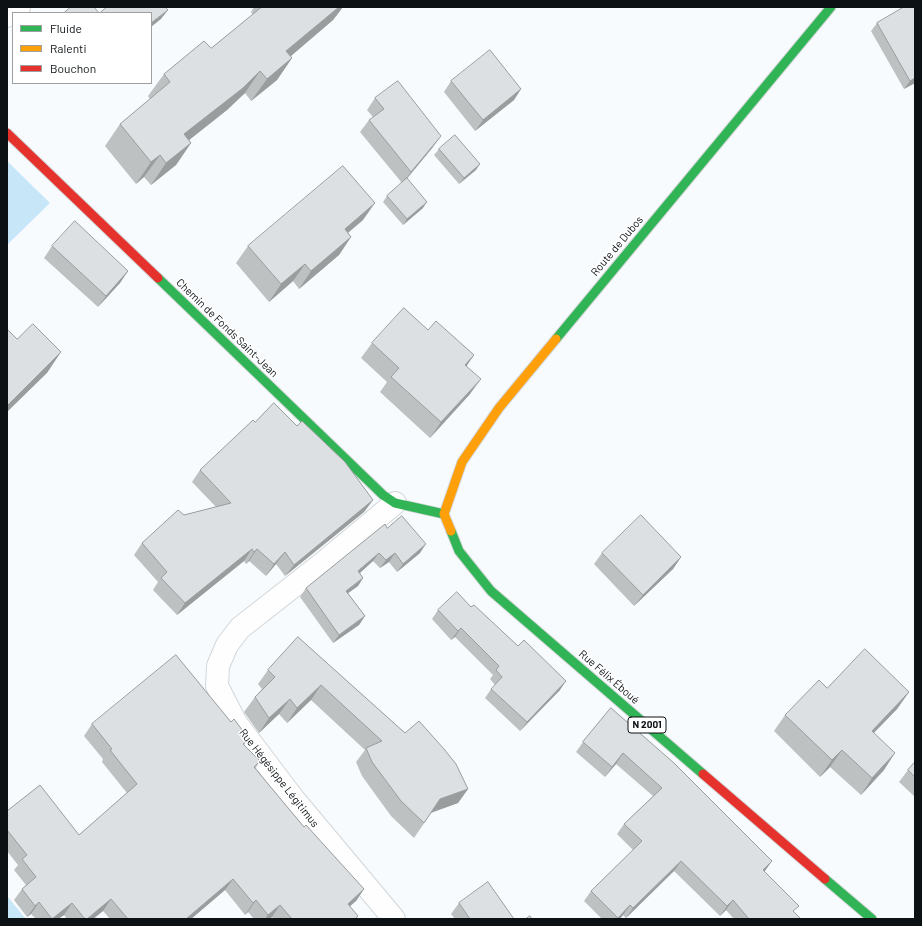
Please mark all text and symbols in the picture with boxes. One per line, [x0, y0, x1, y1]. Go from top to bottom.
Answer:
legend [12, 12, 152, 84]
text: Fluide [50, 21, 82, 35]
text: Ralenti [50, 41, 87, 55]
text: Bouchon [50, 61, 96, 75]
street label: Route de Dubos [588, 213, 646, 279]
street label: Chemin de Fonds Saint-Jean [173, 276, 281, 380]
street label: Rue Félix Éboué [576, 647, 642, 707]
road number: N 2001 [628, 717, 666, 733]
street label: Rue Hégésippe Légitimus [236, 726, 322, 830]

